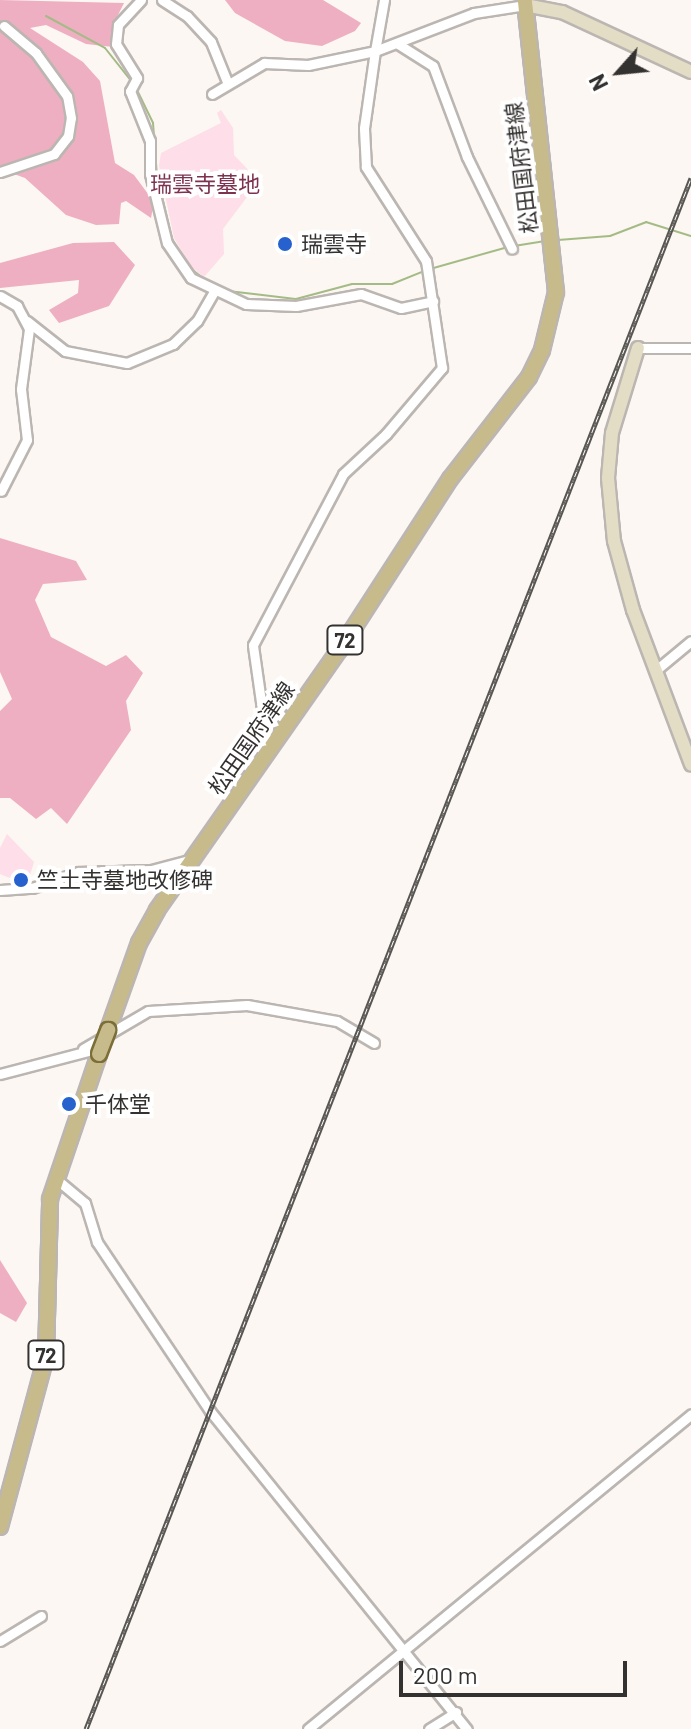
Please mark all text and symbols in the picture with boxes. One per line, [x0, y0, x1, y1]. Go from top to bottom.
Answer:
north arrow [579, 32, 659, 112]
text: N [583, 70, 613, 95]
street label: 松田国府津線 [500, 101, 542, 235]
park label: 瑞雲寺墓地 [150, 171, 260, 197]
place label: 瑞雲寺 [301, 231, 367, 257]
marker: 瑞雲寺 [276, 235, 294, 253]
road number: 72 [325, 624, 365, 656]
street label: 松田国府津線 [202, 676, 300, 800]
place label: 竺土寺墓地改修碑 [37, 867, 213, 893]
marker: 竺土寺墓地改修碑 [12, 871, 30, 889]
place label: 千体堂 [85, 1091, 151, 1117]
marker: 千体堂 [60, 1095, 78, 1113]
road number: 72 [26, 1339, 66, 1371]
scale bar [403, 1645, 631, 1695]
text: 200 m [413, 1660, 478, 1689]

